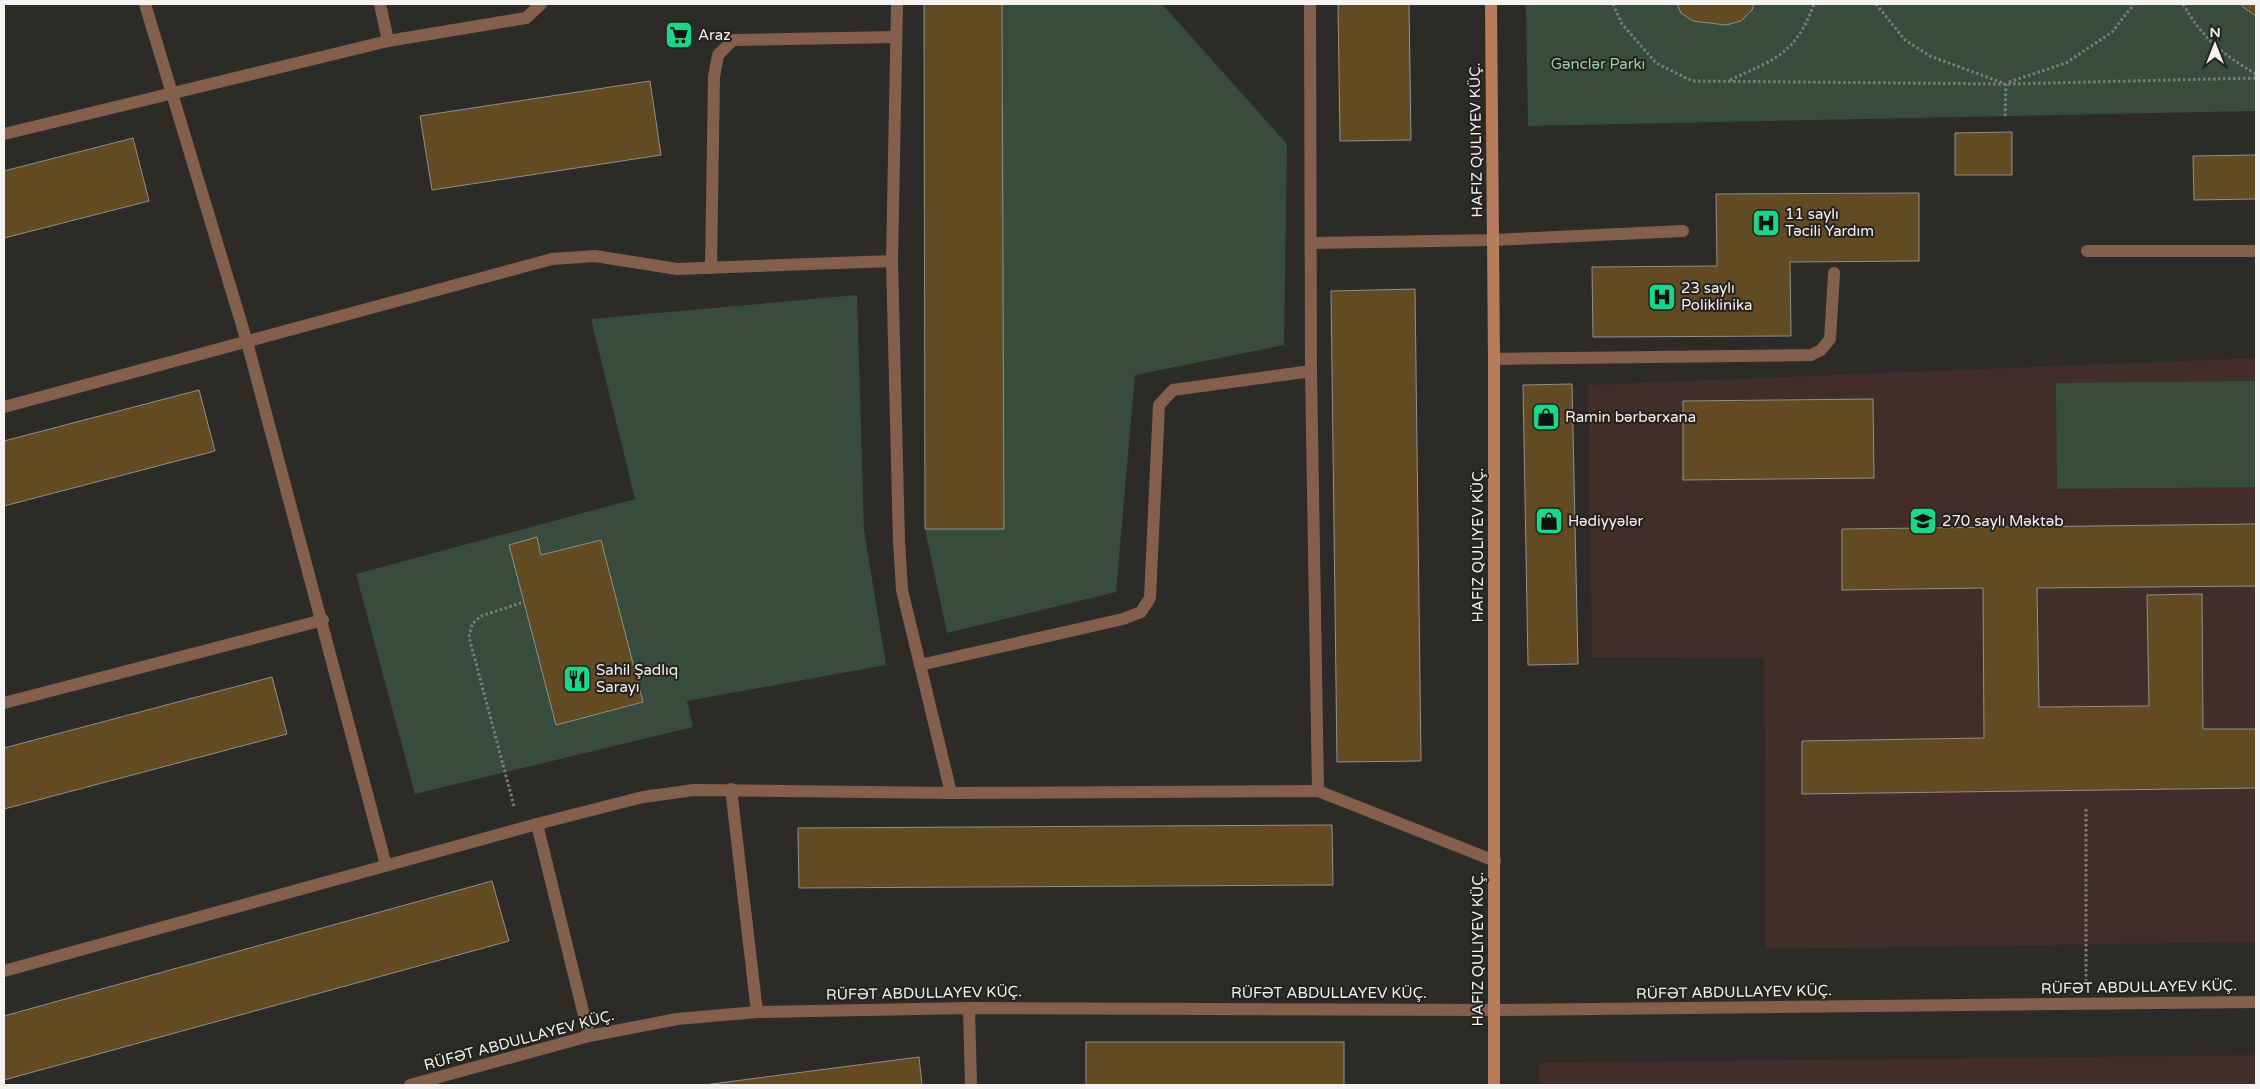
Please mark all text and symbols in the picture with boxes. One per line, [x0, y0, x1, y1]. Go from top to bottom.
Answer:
supermarket icon: Araz [664, 20, 694, 50]
north arrow [2190, 20, 2240, 70]
text: N [2209, 24, 2221, 41]
place label: Araz [698, 26, 731, 44]
park label: Gənclər Parkı [1551, 55, 1645, 73]
street label: HAFIZ QULIYEV KÜÇ. [1466, 62, 1486, 218]
place label: 11 saylı Təcili Yardım [1785, 205, 1874, 240]
hospital icon: 11 saylı Təcili Yardım [1751, 208, 1781, 238]
place label: 23 saylı Poliklinika [1681, 279, 1752, 314]
hospital icon: 23 saylı Poliklinika [1647, 282, 1677, 312]
shop icon: Ramin bərbərxana [1531, 402, 1561, 432]
place label: Ramin bərbərxana [1565, 408, 1696, 426]
street label: HAFIZ QULIYEV KÜÇ. [1469, 467, 1487, 623]
shop icon: Hədiyyələr [1534, 506, 1564, 536]
school or university icon: 270 saylı Məktəb [1908, 506, 1938, 536]
place label: Hədiyyələr [1568, 512, 1644, 530]
place label: 270 saylı Məktəb [1942, 512, 2064, 530]
place label: Sahil Şadlıq Sarayı [596, 661, 678, 696]
restaurant icon: Sahil Şadlıq Sarayı [562, 664, 592, 694]
street label: HAFIZ QULIYEV KÜÇ. [1469, 871, 1487, 1027]
street label: RÜFƏT ABDULLAYEV KÜÇ. [2041, 976, 2237, 998]
street label: RÜFƏT ABDULLAYEV KÜÇ. [1636, 981, 1832, 1003]
street label: RÜFƏT ABDULLAYEV KÜÇ. [826, 982, 1022, 1004]
street label: RÜFƏT ABDULLAYEV KÜÇ. [1231, 984, 1427, 1002]
street label: RÜFƏT ABDULLAYEV KÜÇ. [422, 1006, 616, 1074]

